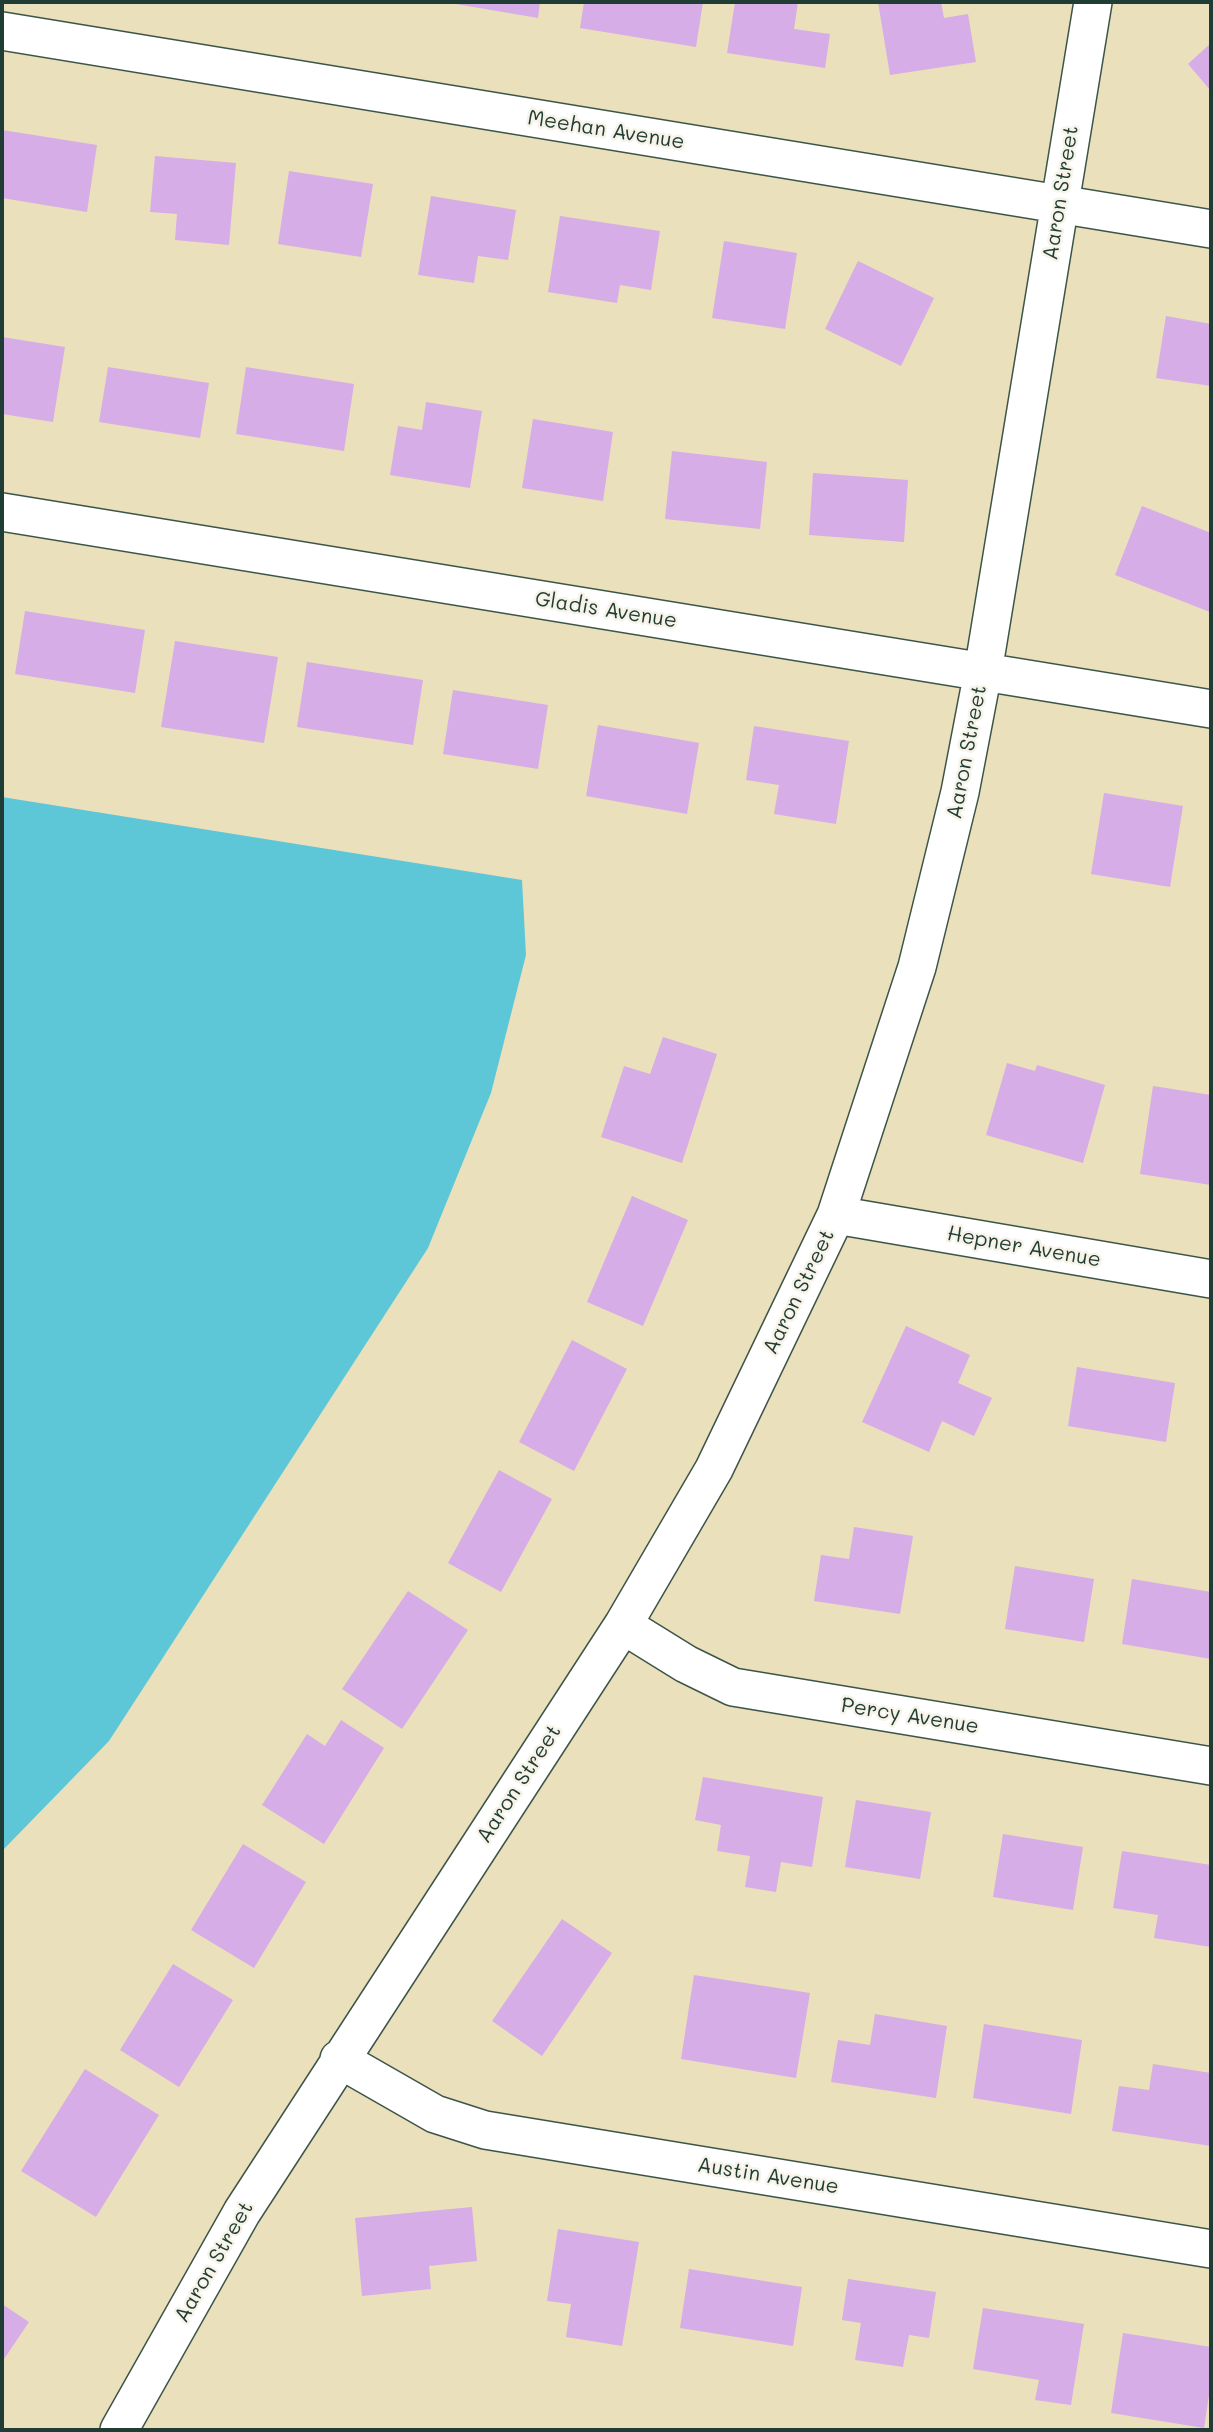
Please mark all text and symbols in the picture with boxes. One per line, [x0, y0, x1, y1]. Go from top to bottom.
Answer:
street label: Meehan Avenue [526, 105, 686, 155]
street label: Aaron Street [1038, 124, 1084, 262]
street label: Gladis Avenue [533, 586, 679, 634]
street label: Aaron Street [942, 683, 992, 821]
street label: Hepner Avenue [945, 1221, 1103, 1273]
street label: Aaron Street [758, 1225, 840, 1359]
street label: Percy Avenue [839, 1693, 981, 1739]
street label: Aaron Street [471, 1720, 567, 1848]
street label: Austin Avenue [695, 2152, 841, 2200]
street label: Aaron Street [169, 2197, 259, 2327]

